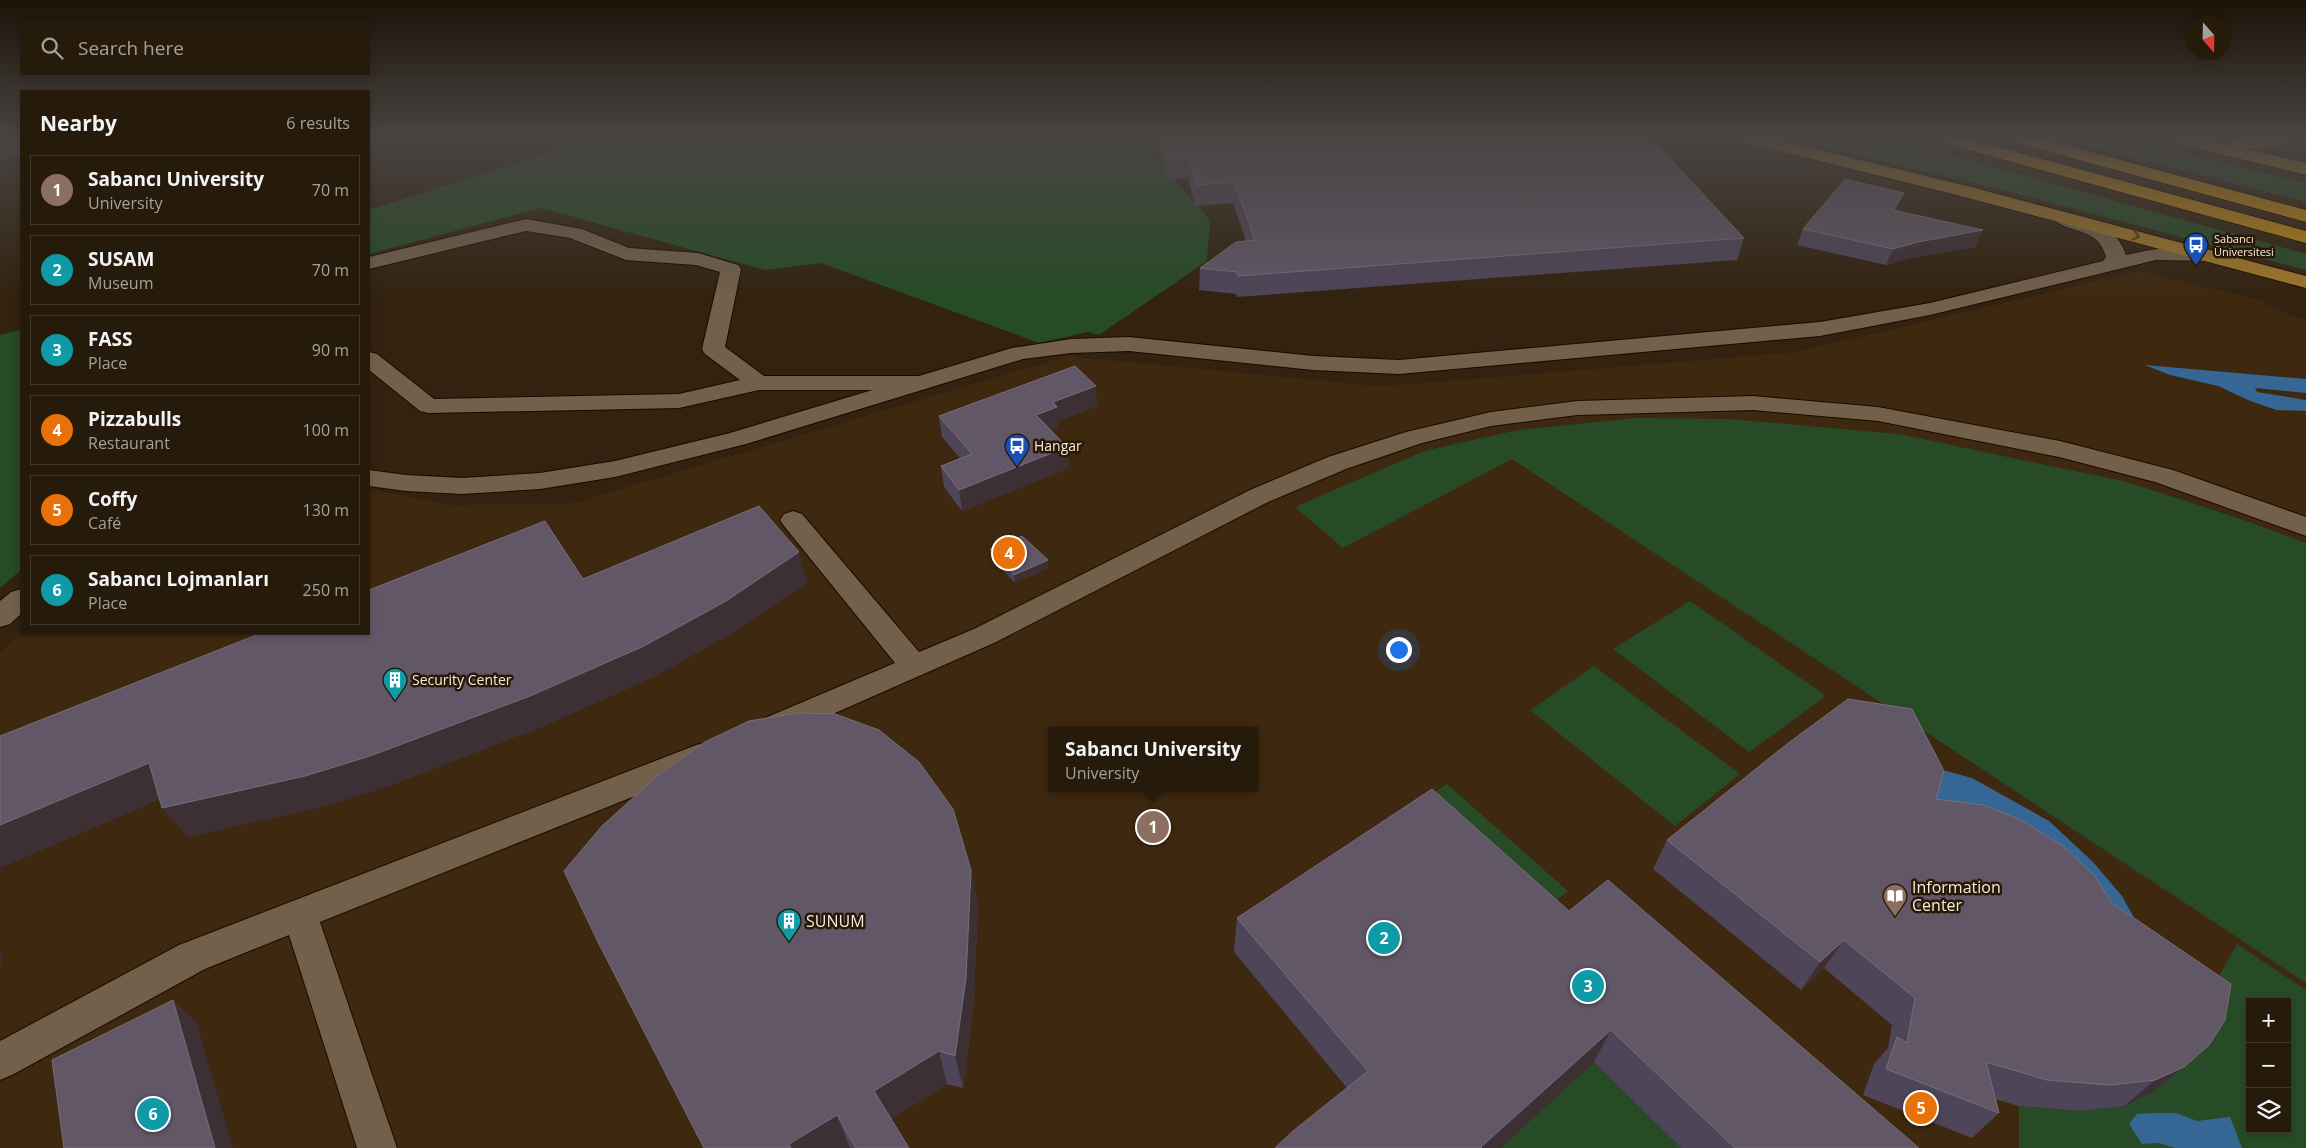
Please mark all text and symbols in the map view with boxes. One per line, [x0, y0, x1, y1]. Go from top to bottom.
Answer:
north arrow [2186, 15, 2231, 60]
search box [20, 20, 370, 75]
icon: search [38, 34, 66, 62]
text: Search here [78, 35, 184, 61]
text: Nearby [40, 109, 117, 137]
text: 6 results [286, 112, 350, 134]
text: Sabancı University [88, 166, 264, 192]
text: 1 [52, 179, 62, 201]
text: 70 m [312, 179, 349, 201]
text: University [88, 192, 162, 214]
one-way arrow [2132, 230, 2140, 241]
place label: Sabancı Üniversitesi [2214, 231, 2274, 259]
bus stop icon: Sabancı Üniversitesi [2183, 232, 2209, 266]
text: SUSAM [88, 246, 154, 272]
text: 2 [52, 259, 62, 281]
text: 70 m [312, 259, 349, 281]
text: Museum [88, 272, 153, 294]
text: FASS [88, 326, 132, 352]
text: 3 [52, 339, 62, 361]
text: 90 m [312, 339, 349, 361]
text: Place [88, 352, 127, 374]
text: Pizzabulls [88, 406, 181, 432]
text: 4 [52, 419, 62, 441]
text: 100 m [303, 419, 349, 441]
text: Restaurant [88, 432, 170, 454]
bus stop icon: Hangar [1004, 433, 1030, 467]
place label: Hangar [1034, 436, 1082, 455]
text: Coffy [88, 486, 137, 512]
text: 5 [52, 499, 62, 521]
text: 130 m [303, 499, 349, 521]
text: Café [88, 512, 121, 534]
pin: 4 [993, 534, 1025, 572]
text: Sabancı Lojmanları [88, 566, 269, 592]
text: 6 [52, 579, 62, 601]
text: 250 m [303, 579, 349, 601]
text: Place [88, 592, 127, 614]
your location [1386, 637, 1412, 663]
building icon: Security Center [382, 667, 408, 701]
place label: Security Center [412, 670, 512, 689]
popup [1048, 727, 1258, 792]
text: Sabancı University [1065, 736, 1241, 762]
text: University [1065, 762, 1139, 784]
pin: 1 [1137, 808, 1169, 846]
place label: Information Center [1912, 876, 2001, 916]
library icon: Information Center [1882, 883, 1908, 917]
building icon: SUNUM [776, 908, 802, 942]
place label: SUNUM [806, 910, 865, 932]
pin: 2 [1368, 919, 1400, 957]
pin: 3 [1572, 967, 1604, 1005]
map controls [2246, 998, 2291, 1133]
button: + [2246, 998, 2291, 1043]
button: − [2246, 1043, 2291, 1088]
button: layers [2246, 1088, 2291, 1133]
pin: 5 [1905, 1089, 1937, 1127]
pin: 6 [137, 1095, 169, 1133]

